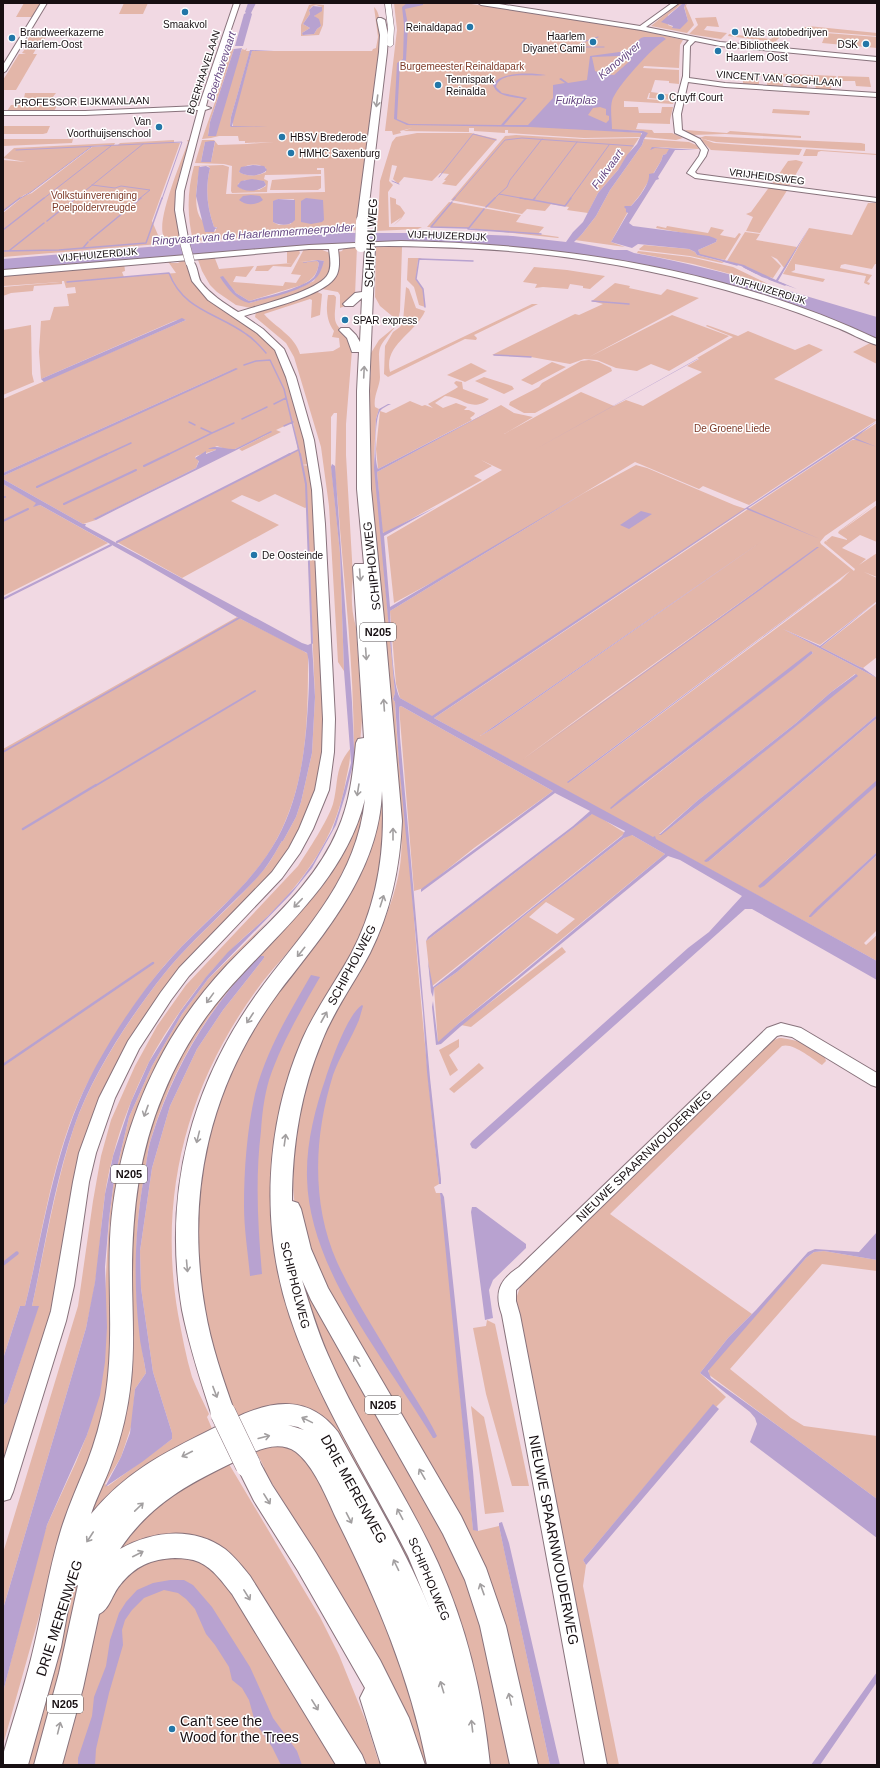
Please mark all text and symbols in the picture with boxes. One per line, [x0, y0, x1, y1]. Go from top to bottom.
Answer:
marker: Smaakvol [180, 7, 190, 17]
place label: Smaakvol [163, 19, 207, 30]
place label: Reinaldapad [406, 22, 462, 33]
marker: Reinaldapad [465, 22, 475, 32]
place label: Brandweerkazerne Haarlem-Oost [20, 27, 104, 50]
marker: Wals autobedrijven [730, 27, 740, 37]
place label: Wals autobedrijven [743, 27, 828, 38]
street label: BOERHAAVELAAN [185, 29, 222, 116]
water label: Boerhavevaart [204, 29, 238, 102]
place label: Haarlem Diyanet Camii [523, 31, 585, 54]
marker: Brandweerkazerne Haarlem-Oost [7, 33, 17, 43]
marker: Haarlem Diyanet Camii [588, 37, 598, 47]
water label: Kanovijver [595, 38, 644, 81]
place label: DSK [837, 39, 858, 50]
marker: DSK [861, 39, 871, 49]
place label: de Bibliotheek Haarlem Oost [726, 40, 790, 63]
marker: de Bibliotheek Haarlem Oost [713, 46, 723, 56]
park label: Burgemeester Reinaldapark [400, 61, 525, 72]
street label: VINCENT VAN GOGHLAAN [716, 69, 842, 88]
place label: Tennispark Reinalda [446, 74, 495, 97]
marker: Tennispark Reinalda [433, 80, 443, 90]
marker: Cruyff Court [656, 92, 666, 102]
place label: Cruyff Court [669, 92, 723, 103]
one-way arrow [373, 94, 380, 107]
water label: Fuikplas [556, 94, 597, 106]
street label: PROFESSOR EIJKMANLAAN [14, 95, 150, 108]
place label: Van Voorthuijsenschool [67, 116, 151, 139]
marker: Van Voorthuijsenschool [154, 122, 164, 132]
marker: HBSV Brederode [277, 132, 287, 142]
place label: HBSV Brederode [290, 132, 367, 143]
water label: Fuikvaart [589, 146, 626, 191]
marker: HMHC Saxenburg [286, 148, 296, 158]
place label: HMHC Saxenburg [299, 148, 380, 159]
street label: VRIJHEIDSWEG [728, 166, 806, 187]
park label: Volkstuinvereniging Poelpoldervreugde [51, 190, 137, 213]
street label: SCHIPHOLWEG [362, 198, 380, 288]
water label: Ringvaart van de Haarlemmermeerpolder [152, 221, 356, 247]
street label: VIJFHUIZERDIJK [407, 229, 487, 242]
street label: VIJFHUIZERDIJK [58, 246, 138, 263]
street label: VIJFHUIZERDIJK [728, 273, 808, 306]
marker: SPAR express [340, 315, 350, 325]
place label: SPAR express [353, 315, 417, 326]
one-way arrow [361, 365, 368, 378]
park label: De Groene Liede [694, 423, 771, 434]
street label: SCHIPHOLWEG [360, 521, 384, 611]
marker: De Oosteinde [249, 550, 259, 560]
place label: De Oosteinde [262, 550, 324, 561]
one-way arrow [357, 568, 364, 581]
road number: N205 [360, 623, 396, 641]
one-way arrow [362, 647, 369, 660]
one-way arrow [380, 699, 387, 712]
one-way arrow [354, 783, 362, 796]
one-way arrow [389, 828, 397, 841]
one-way arrow [379, 895, 386, 908]
one-way arrow [294, 897, 303, 907]
street label: SCHIPHOLWEG [325, 922, 379, 1008]
one-way arrow [297, 947, 306, 957]
one-way arrow [206, 992, 214, 1003]
one-way arrow [320, 1011, 328, 1023]
one-way arrow [246, 1012, 254, 1024]
street label: NIEUWE SPAARNWOUDERWEG [573, 1087, 715, 1225]
one-way arrow [142, 1104, 150, 1116]
one-way arrow [194, 1130, 202, 1143]
one-way arrow [282, 1134, 289, 1147]
road number: N205 [111, 1165, 147, 1183]
street label: SCHIPHOLWEG [277, 1240, 313, 1330]
one-way arrow [184, 1259, 191, 1272]
one-way arrow [353, 1355, 361, 1367]
one-way arrow [212, 1386, 219, 1398]
road number: N205 [365, 1396, 401, 1414]
one-way arrow [301, 1416, 313, 1423]
street label: DRIE MERENWEG [318, 1432, 390, 1546]
one-way arrow [257, 1433, 270, 1440]
street label: NIEUWE SPAARNWOUDERWEG [526, 1434, 582, 1646]
one-way arrow [181, 1450, 193, 1458]
one-way arrow [418, 1468, 426, 1480]
one-way arrow [263, 1493, 271, 1504]
one-way arrow [134, 1502, 144, 1512]
one-way arrow [395, 1508, 403, 1520]
one-way arrow [346, 1512, 354, 1524]
one-way arrow [85, 1532, 94, 1543]
street label: SCHIPHOLWEG [405, 1535, 453, 1623]
one-way arrow [132, 1550, 144, 1557]
street label: DRIE MERENWEG [33, 1558, 85, 1678]
one-way arrow [392, 1559, 399, 1571]
one-way arrow [477, 1584, 485, 1596]
one-way arrow [244, 1589, 252, 1601]
one-way arrow [438, 1680, 445, 1693]
one-way arrow [505, 1693, 513, 1706]
road number: N205 [47, 1695, 83, 1713]
one-way arrow [312, 1699, 320, 1711]
place label: Can't see the Wood for the Trees [180, 1713, 299, 1745]
one-way arrow [468, 1720, 476, 1733]
one-way arrow [55, 1721, 63, 1734]
marker: Can't see the Wood for the Trees [167, 1724, 177, 1734]

